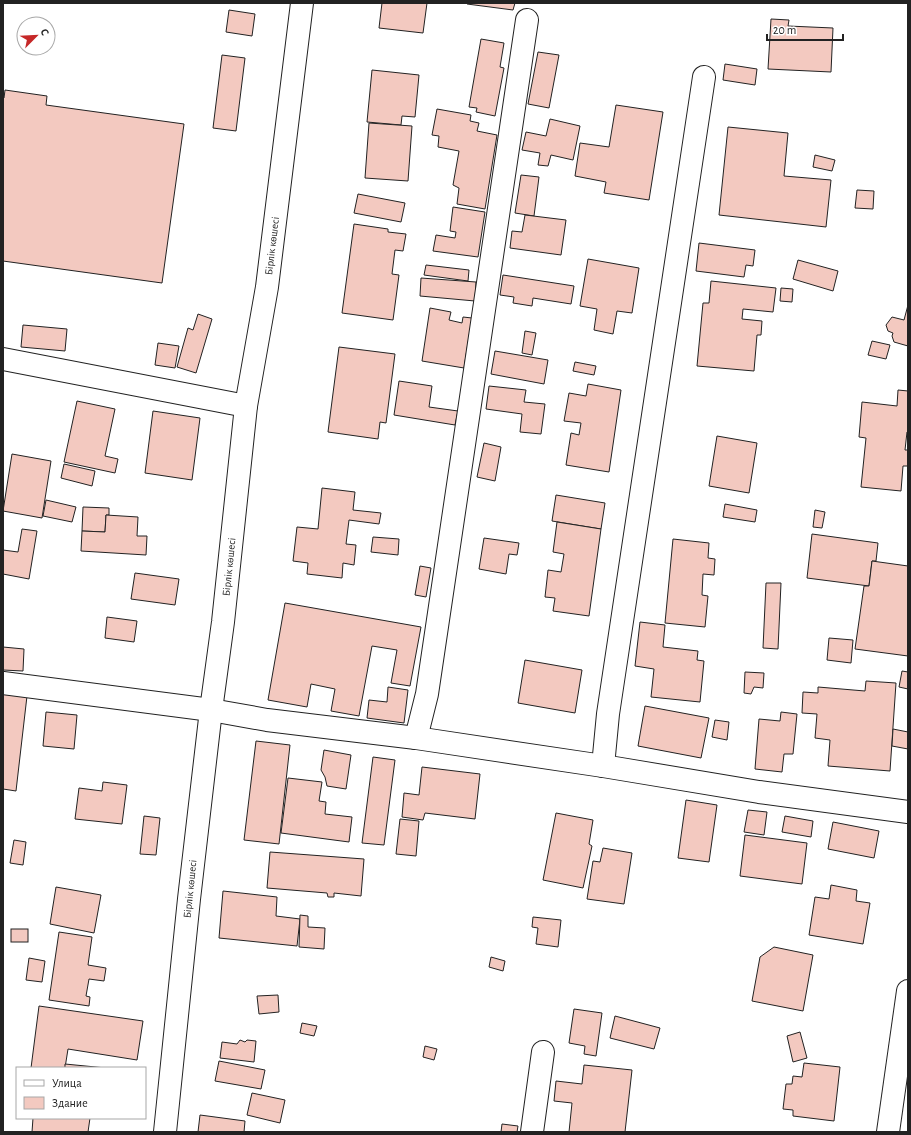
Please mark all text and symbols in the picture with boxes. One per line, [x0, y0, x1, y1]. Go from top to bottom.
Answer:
north arrow [16, 16, 56, 56]
scale bar [767, 16, 843, 42]
text: 20 m [773, 24, 796, 36]
text: С [38, 27, 51, 37]
street label: Бірлік көшесі [263, 216, 281, 276]
street label: Бірлік көшесі [220, 537, 238, 597]
street label: Бірлік көшесі [181, 859, 199, 919]
legend [16, 1067, 146, 1119]
text: Улица [52, 1077, 82, 1089]
text: Здание [52, 1097, 88, 1109]

